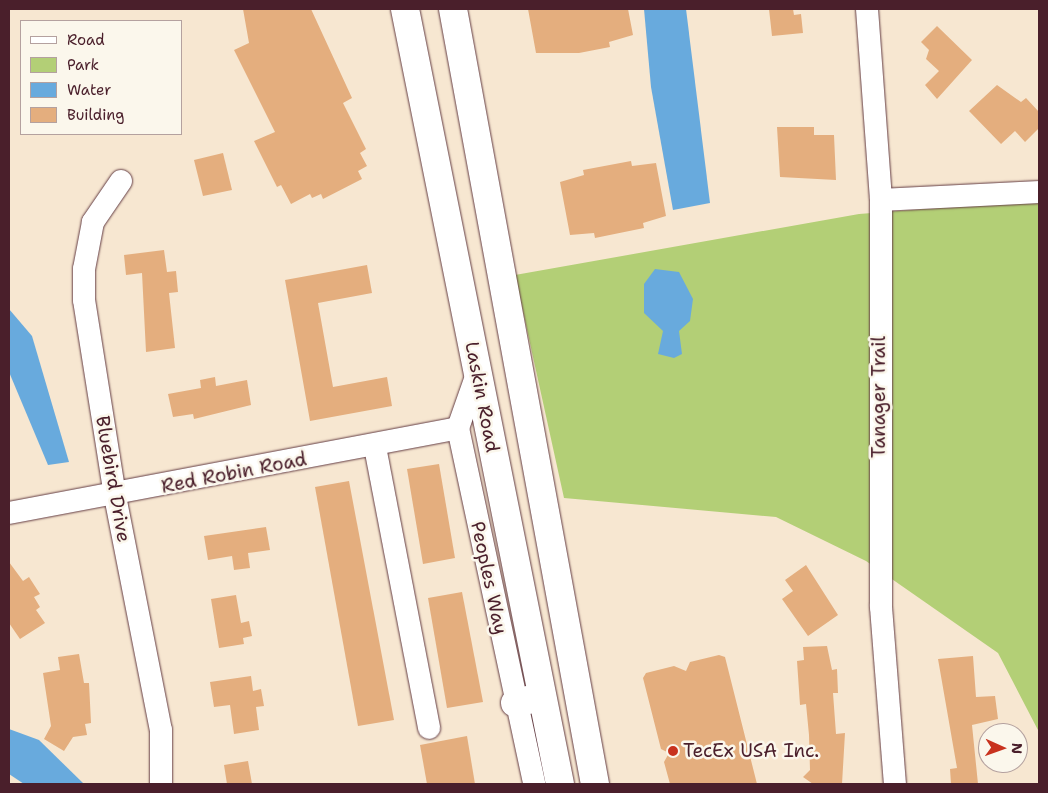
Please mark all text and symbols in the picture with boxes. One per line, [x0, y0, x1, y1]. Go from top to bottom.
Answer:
legend [20, 20, 182, 135]
text: Road [67, 30, 105, 50]
text: Park [67, 55, 99, 75]
text: Water [67, 80, 111, 100]
text: Building [67, 105, 124, 125]
street label: Tanager Trail [868, 336, 890, 458]
street label: Laskin Road [460, 340, 504, 454]
street label: Bluebird Drive [91, 414, 135, 544]
street label: Red Robin Road [159, 448, 309, 498]
street label: Peoples Way [466, 519, 512, 637]
north arrow [978, 723, 1028, 773]
place label: TecEx USA Inc. [683, 740, 819, 762]
text: N [1008, 743, 1026, 754]
marker: TecEx USA Inc. [667, 745, 679, 757]

